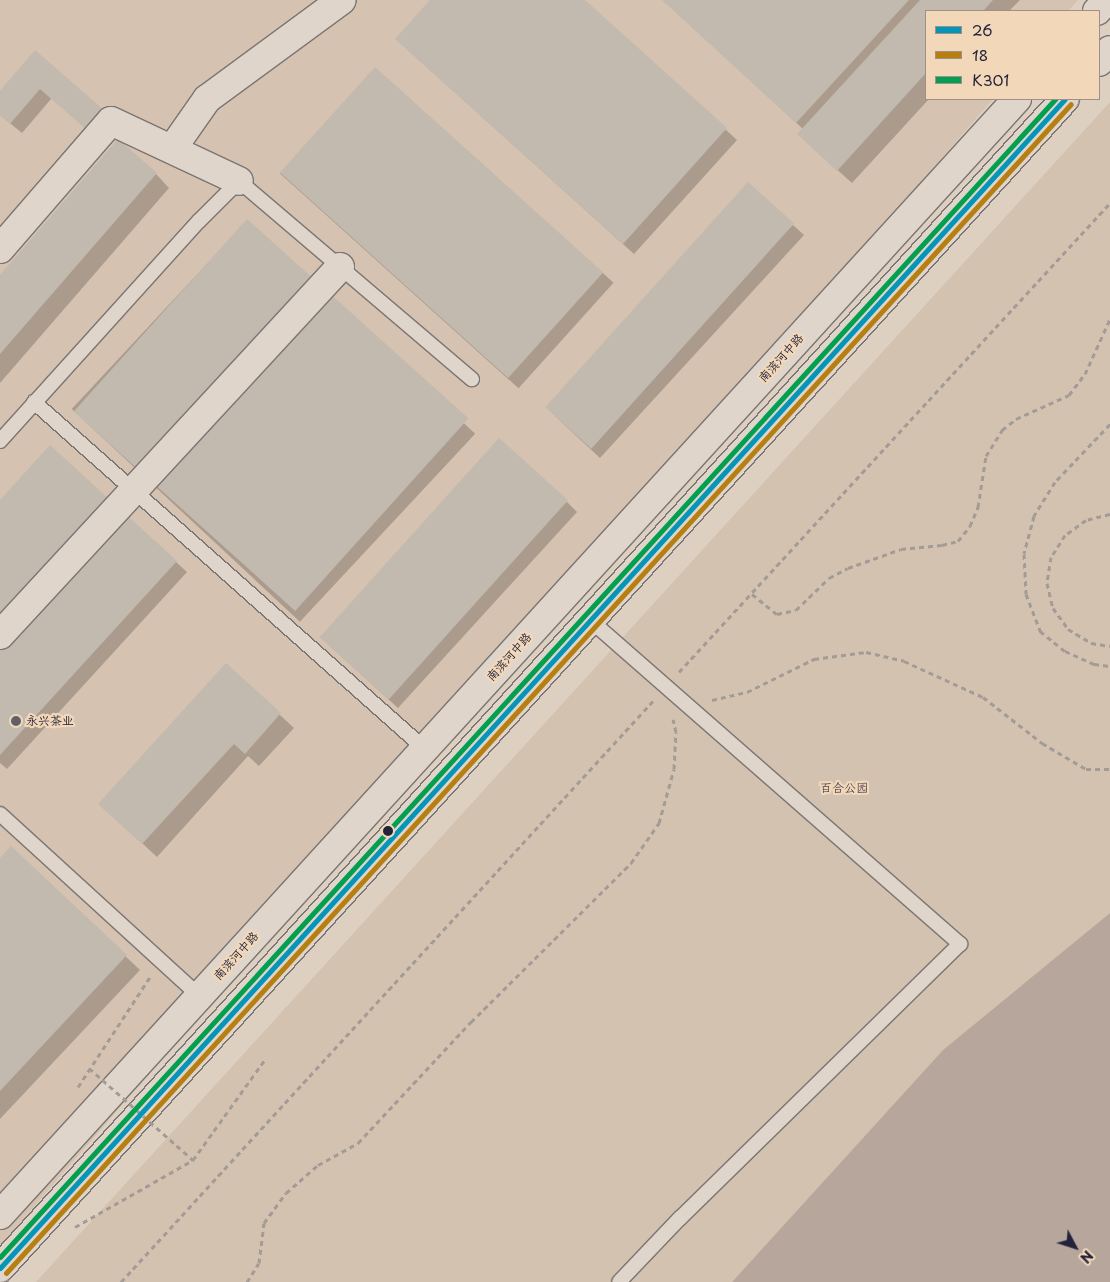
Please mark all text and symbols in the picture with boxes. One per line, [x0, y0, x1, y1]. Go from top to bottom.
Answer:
legend [925, 10, 1100, 100]
text: 26 [972, 18, 993, 41]
text: 18 [972, 43, 988, 66]
text: K301 [972, 68, 1009, 91]
street label: 南滨河中路 [756, 331, 806, 385]
street label: 南滨河中路 [484, 630, 534, 684]
place label: 永兴茶业 [26, 714, 74, 728]
marker: 永兴茶业 [10, 715, 22, 727]
park label: 百合公园 [820, 781, 868, 795]
unlabelled marker [383, 826, 393, 836]
street label: 南滨河中路 [211, 929, 261, 983]
north arrow [1050, 1222, 1100, 1272]
text: N [1075, 1246, 1098, 1268]

